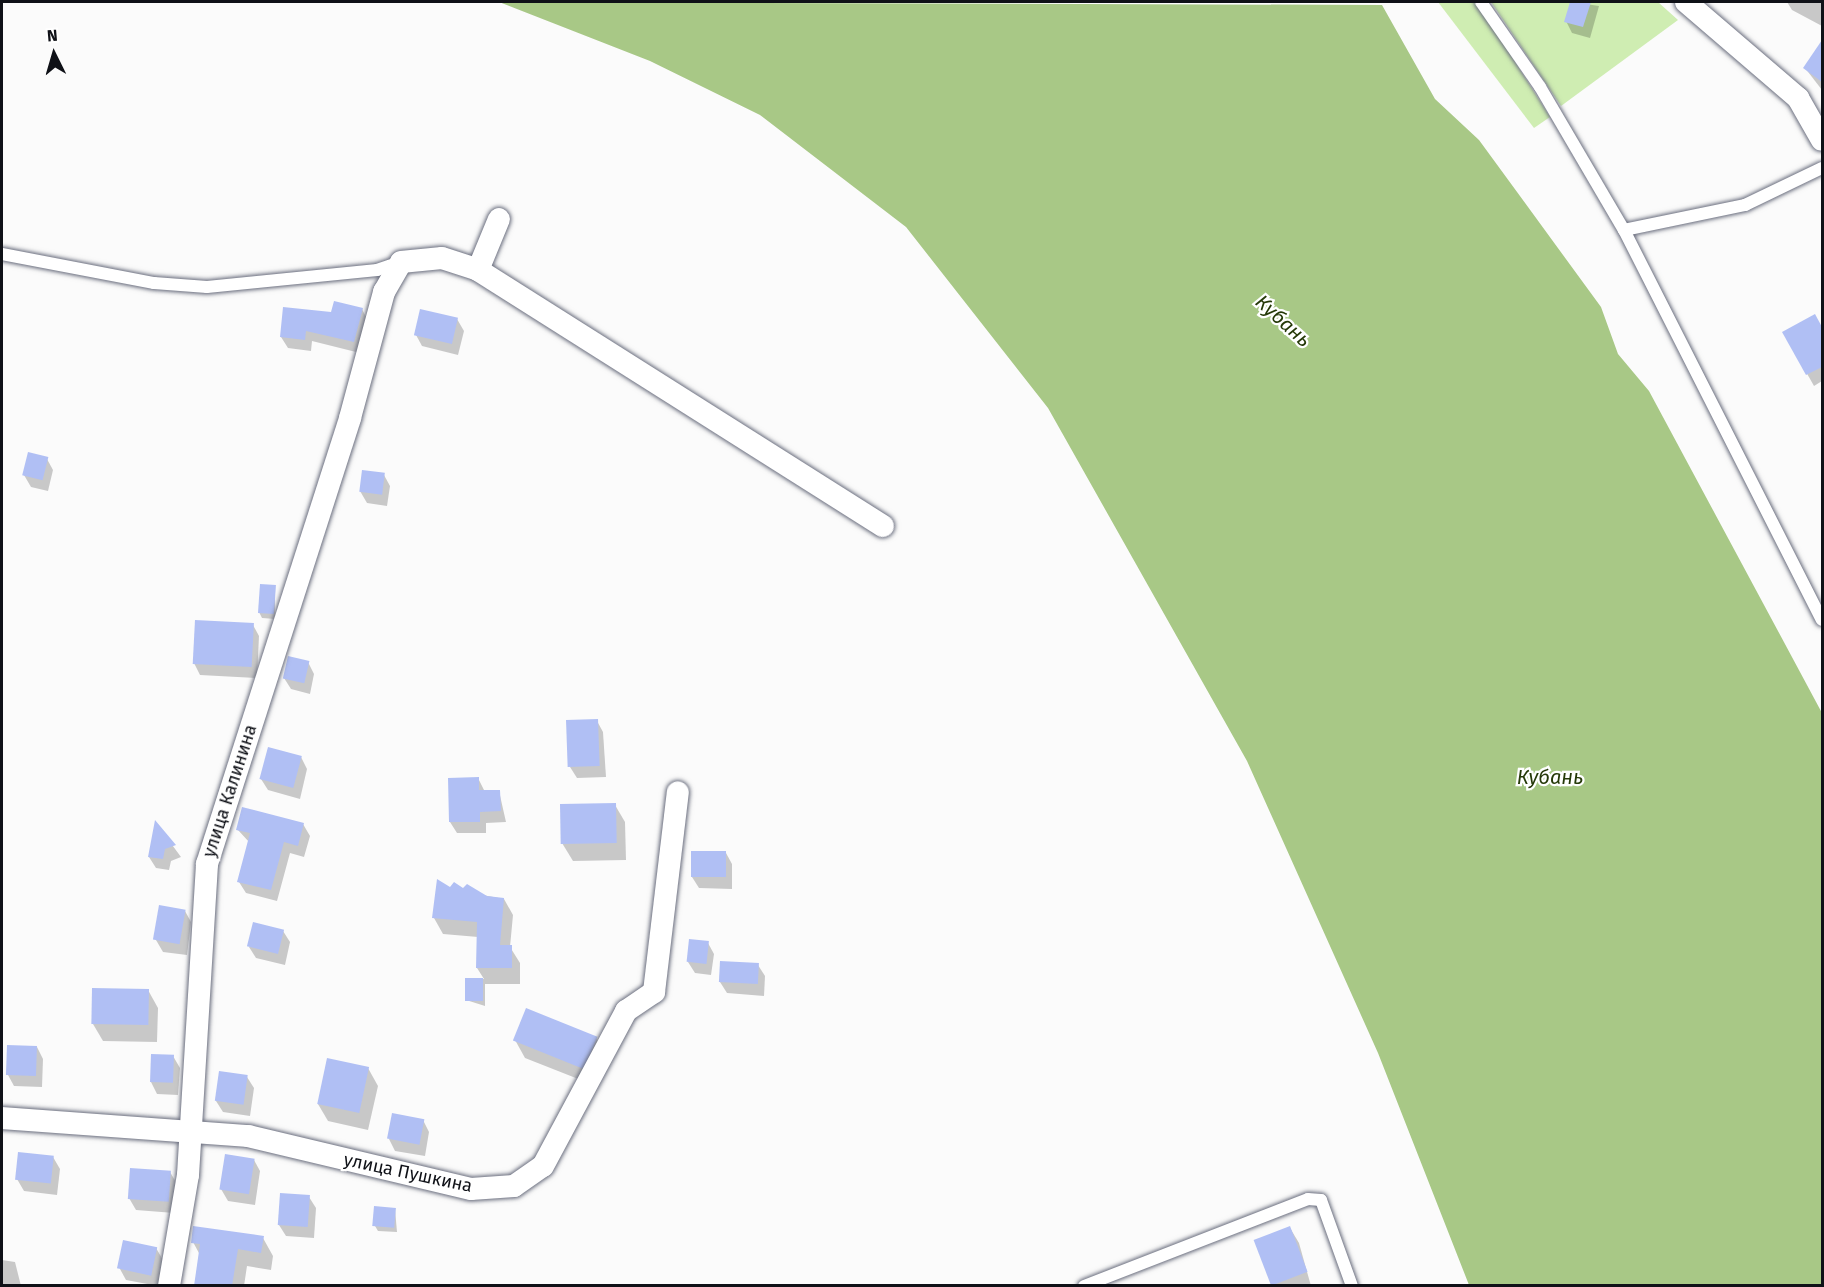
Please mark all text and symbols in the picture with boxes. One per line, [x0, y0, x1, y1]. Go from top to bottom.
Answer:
north arrow [24, 24, 84, 84]
text: N [46, 26, 58, 45]
water label: Кубань [1250, 290, 1316, 352]
street label: улица Калинина [198, 722, 262, 860]
water label: Кубань [1517, 765, 1583, 789]
street label: улица Пушкина [342, 1149, 474, 1197]

